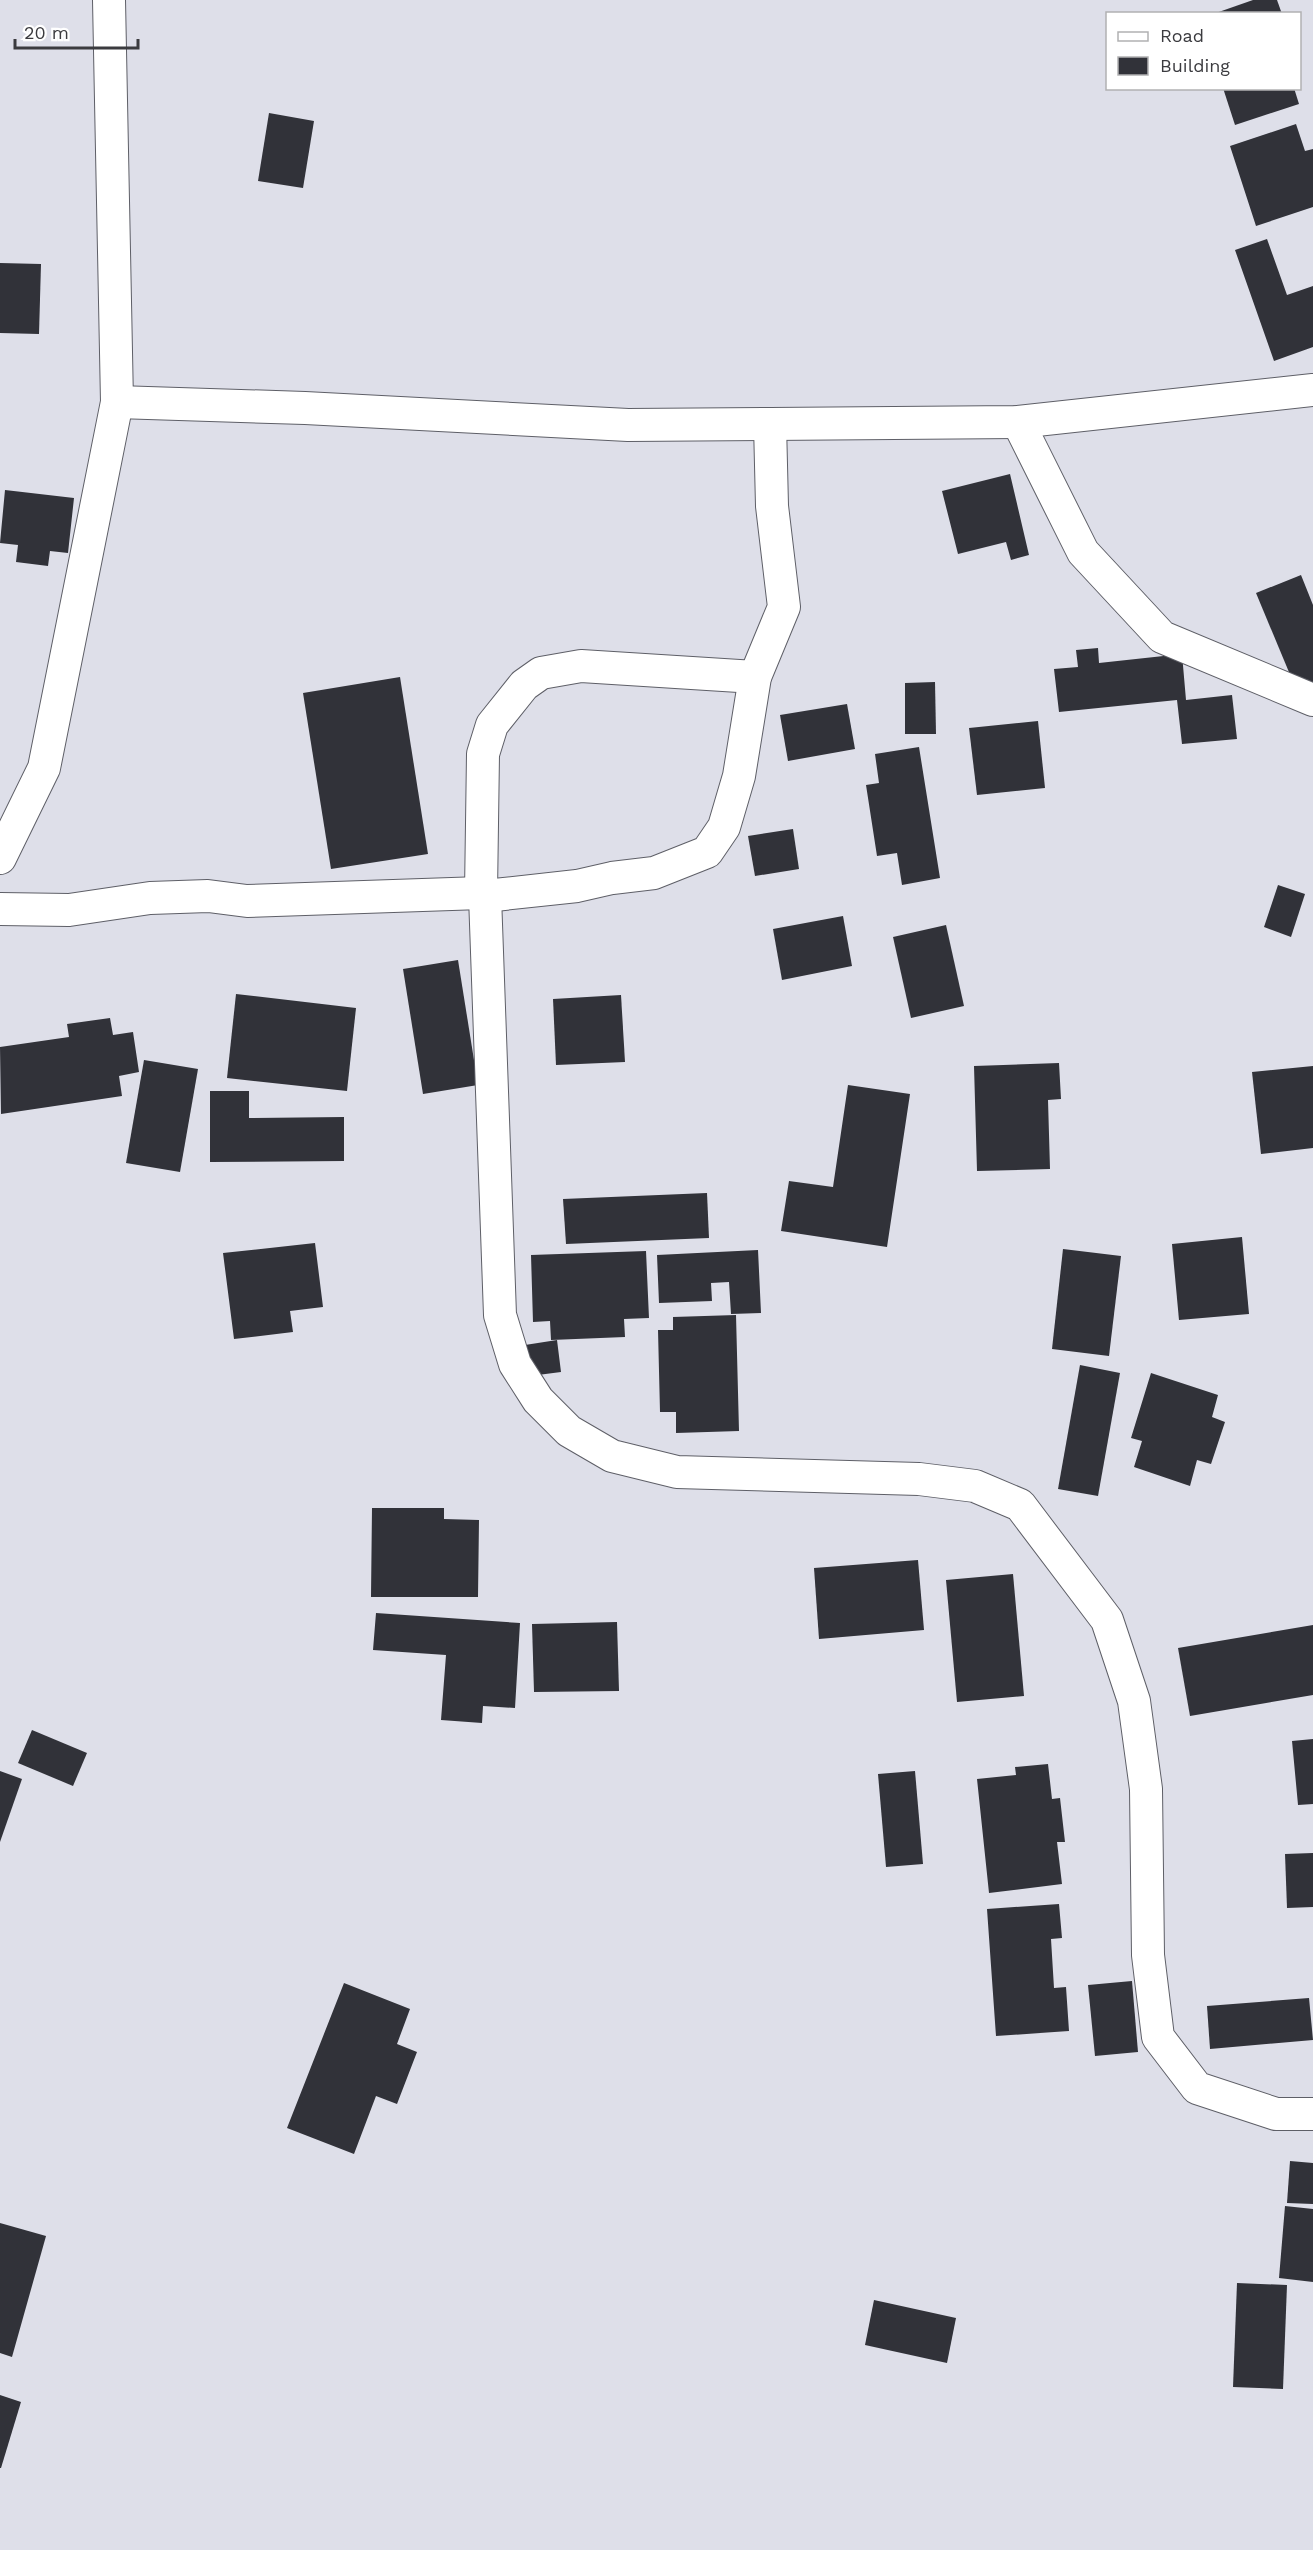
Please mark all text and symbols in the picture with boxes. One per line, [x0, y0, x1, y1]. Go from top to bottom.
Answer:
scale bar [15, 12, 138, 50]
legend [1106, 12, 1301, 90]
text: 20 m [24, 22, 69, 43]
text: Road [1160, 25, 1204, 46]
text: Building [1160, 55, 1230, 76]

